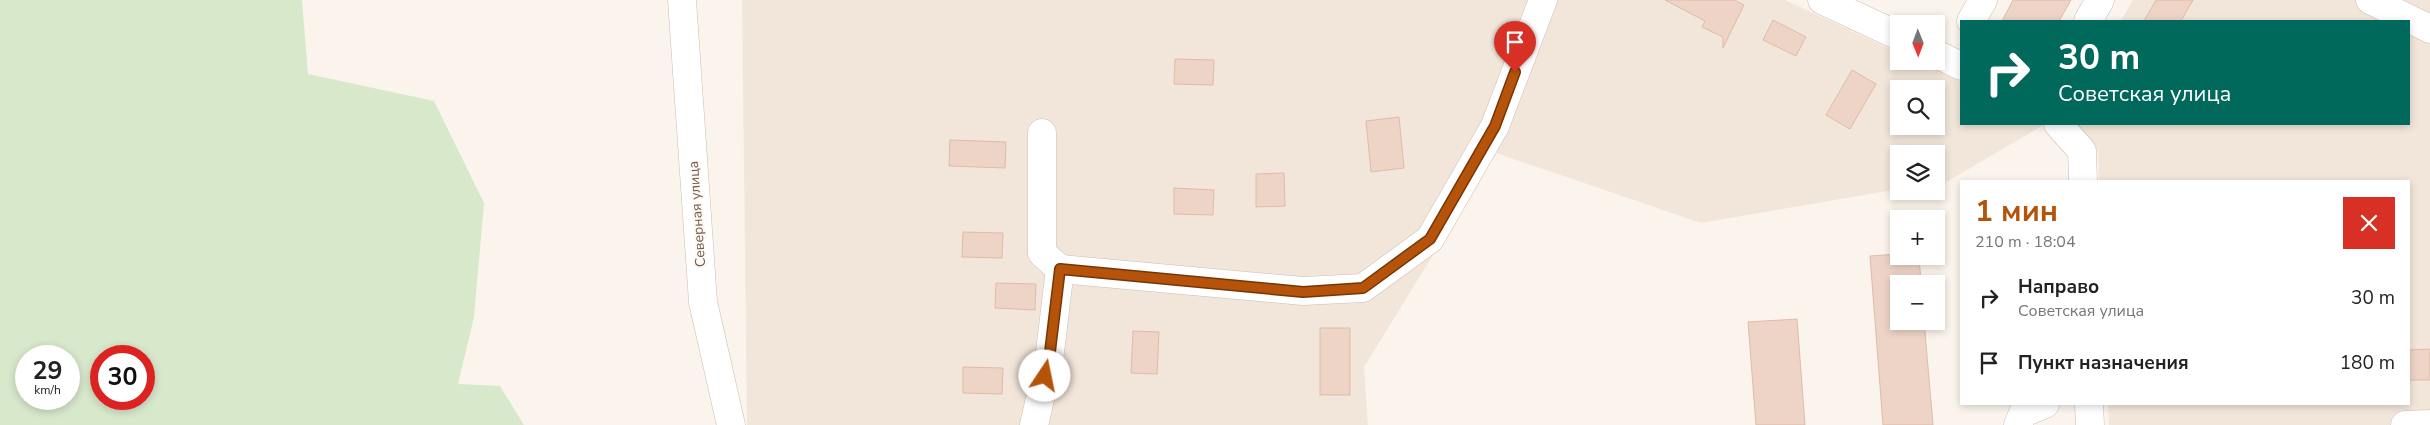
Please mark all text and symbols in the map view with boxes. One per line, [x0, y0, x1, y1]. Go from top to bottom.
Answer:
north arrow [1890, 15, 1945, 70]
map controls [1890, 15, 1945, 330]
pin [1494, 21, 1536, 72]
icon: arrive [1501, 28, 1529, 56]
text: 30 m [2058, 34, 2140, 81]
icon: right [1975, 40, 2040, 105]
text: Советская улица [2058, 79, 2231, 109]
button: search [1890, 80, 1945, 135]
button: layers [1890, 145, 1945, 200]
street label: Северная улица [684, 160, 710, 268]
text: 1 мин [1975, 191, 2058, 232]
button: close [2343, 197, 2395, 249]
button: + [1890, 210, 1945, 265]
text: 210 m · 18:04 [1975, 231, 2076, 253]
text: Направо [2018, 274, 2099, 300]
button: − [1890, 275, 1945, 330]
icon: right [1975, 284, 2003, 312]
text: 30 m [2351, 285, 2395, 311]
text: Советская улица [2018, 300, 2144, 322]
speed limit sign: 30 [90, 345, 155, 410]
position arrow [1018, 349, 1070, 401]
icon: arrive [1975, 349, 2003, 377]
text: Пункт назначения [2018, 350, 2189, 376]
text: 180 m [2340, 350, 2395, 376]
text: 29 [32, 354, 63, 388]
text: km/h [34, 382, 61, 398]

